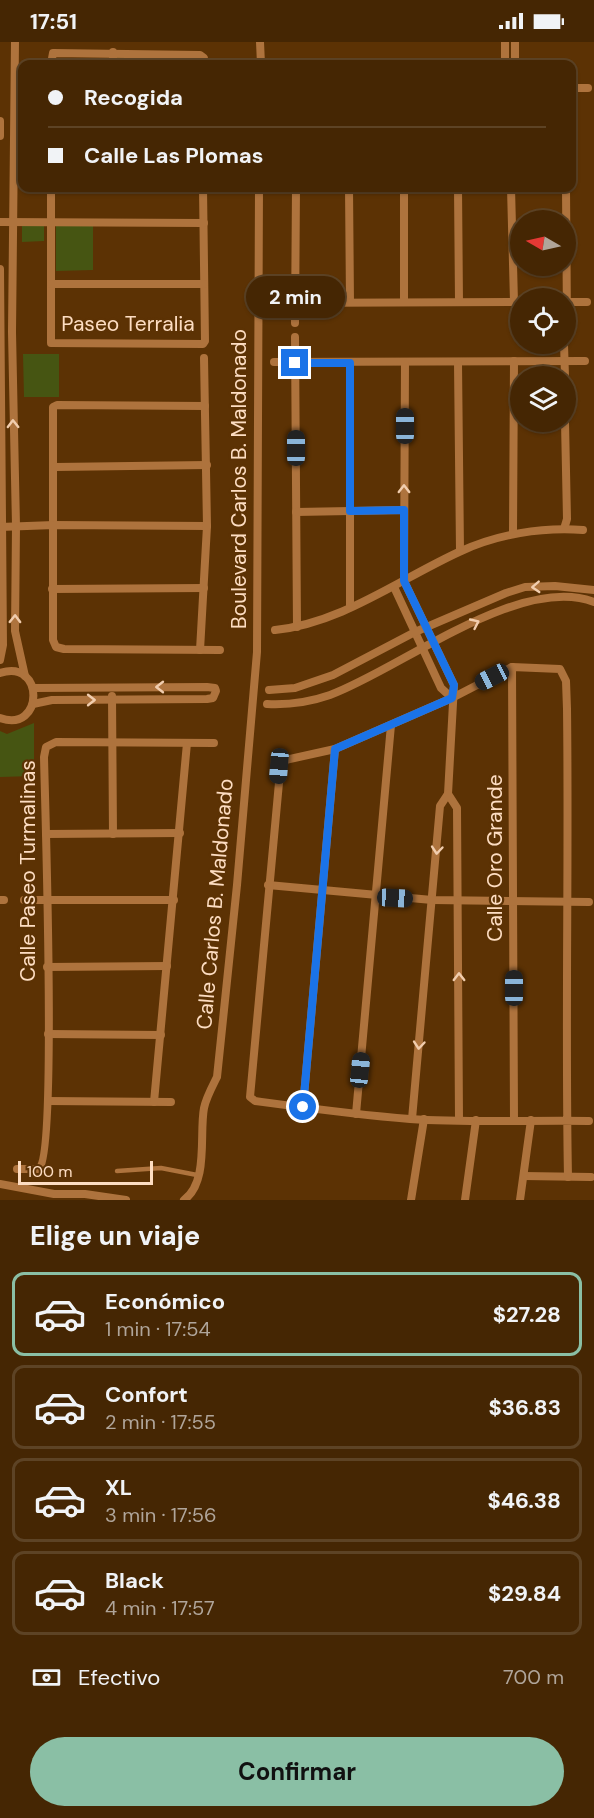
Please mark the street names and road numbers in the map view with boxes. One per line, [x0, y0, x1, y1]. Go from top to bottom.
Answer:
street label: Paseo Terralia [61, 310, 195, 338]
street label: Boulevard Carlos B. Maldonado [225, 329, 253, 629]
street label: Calle Paseo Turmalinas [14, 760, 42, 982]
street label: Calle Oro Grande [481, 774, 509, 942]
street label: Calle Carlos B. Maldonado [190, 777, 240, 1031]

